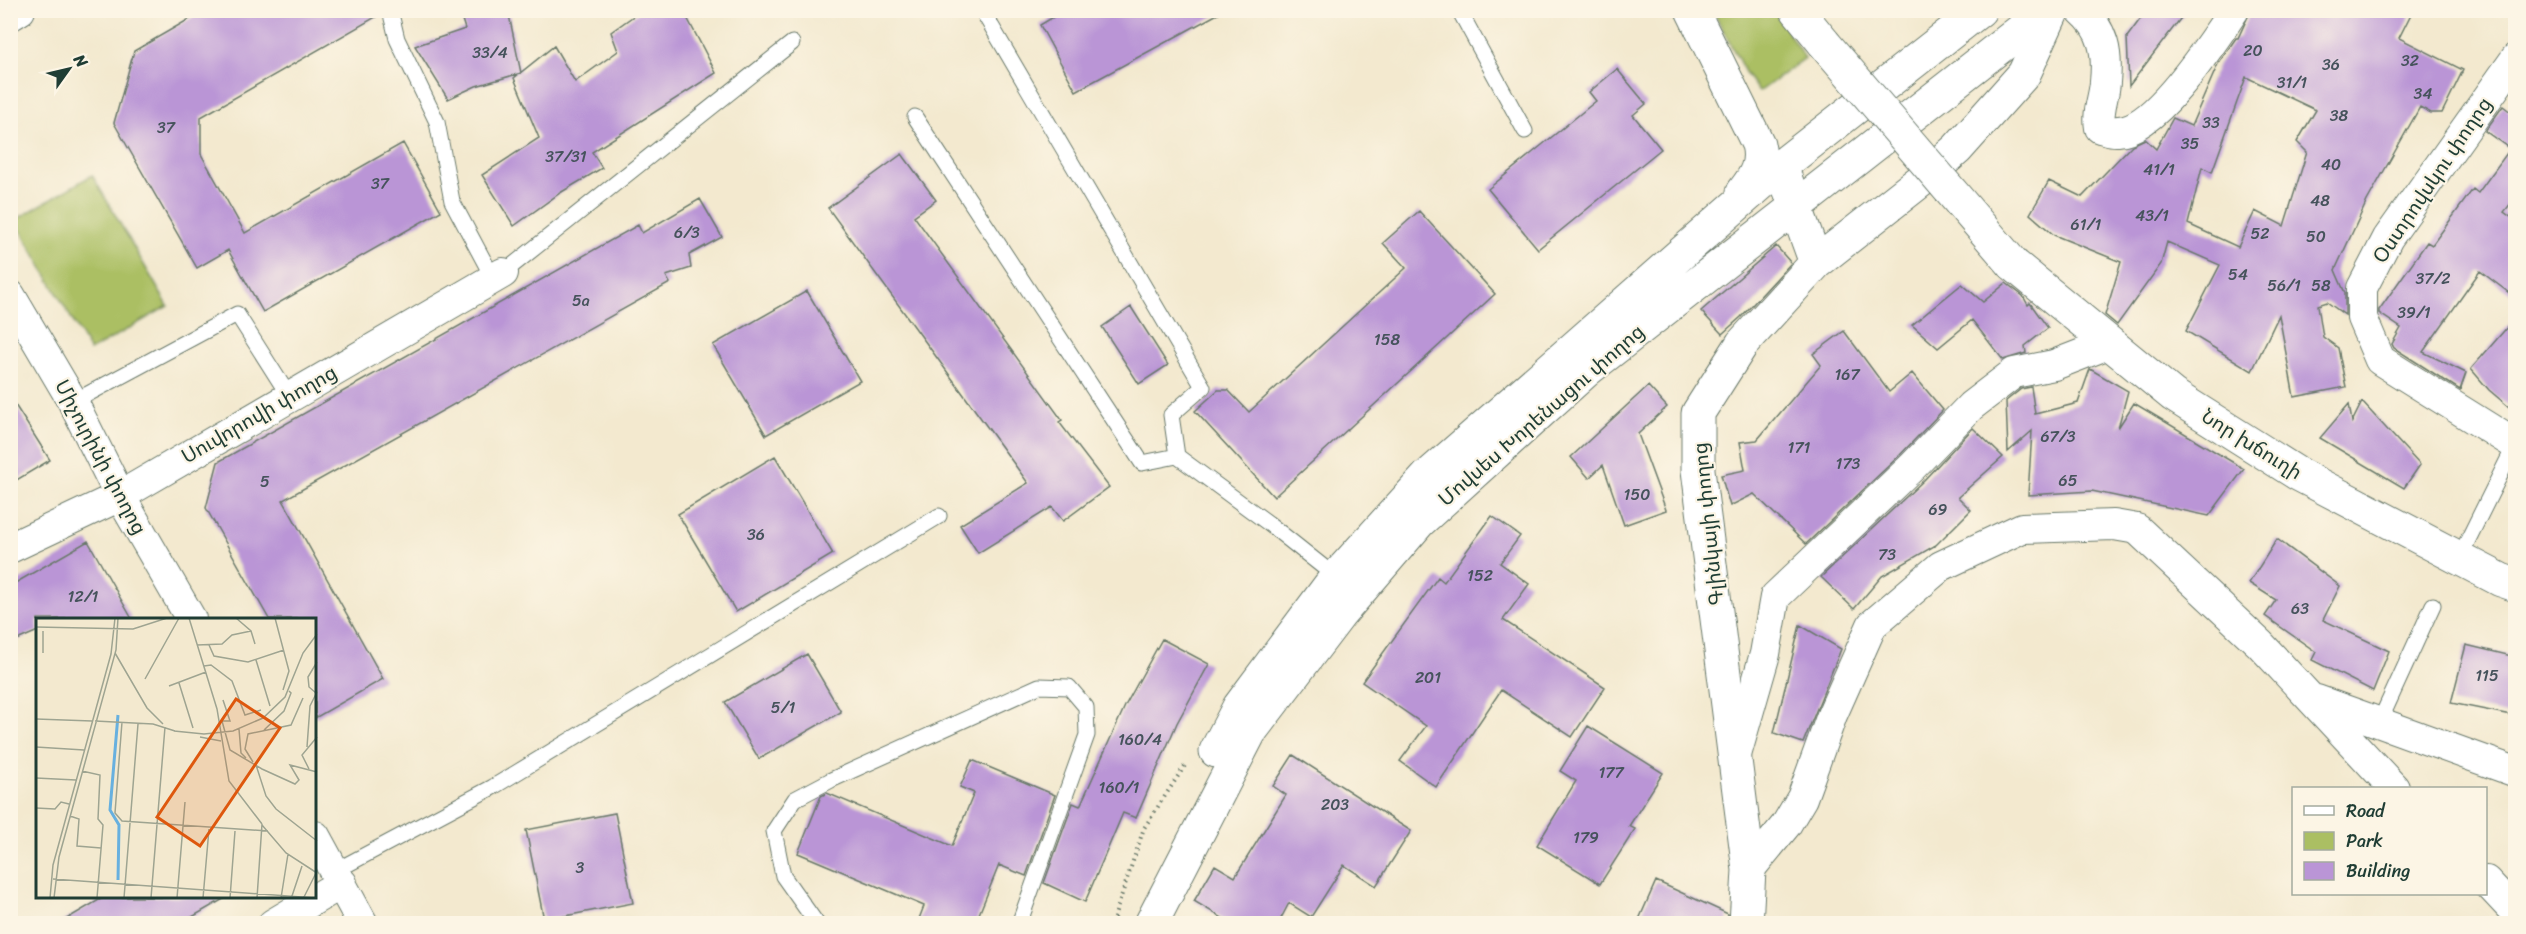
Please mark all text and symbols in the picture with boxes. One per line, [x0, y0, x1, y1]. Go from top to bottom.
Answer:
house number: 20 [2243, 36, 2263, 65]
house number: 33/4 [472, 38, 508, 67]
north arrow [39, 39, 99, 99]
house number: 32 [2401, 46, 2419, 75]
text: N [65, 47, 97, 74]
house number: 36 [2322, 50, 2340, 79]
house number: 31/1 [2277, 68, 2307, 97]
house number: 34 [2414, 79, 2432, 108]
street label: Օստրովսկու փողոց [2363, 90, 2501, 271]
house number: 38 [2330, 101, 2349, 130]
house number: 33 [2202, 108, 2220, 137]
house number: 37 [157, 113, 176, 142]
house number: 35 [2181, 129, 2200, 158]
house number: 37/31 [545, 142, 587, 171]
house number: 40 [2321, 150, 2341, 179]
house number: 41/1 [2143, 155, 2175, 184]
house number: 37 [371, 169, 390, 198]
house number: 48 [2310, 186, 2330, 215]
house number: 43/1 [2135, 201, 2169, 230]
house number: 61/1 [2071, 210, 2102, 239]
house number: 6/3 [674, 218, 700, 247]
house number: 52 [2250, 219, 2270, 248]
house number: 50 [2306, 222, 2326, 251]
house number: 54 [2228, 260, 2248, 289]
house number: 37/2 [2415, 264, 2451, 293]
house number: 56/1 [2267, 271, 2301, 300]
house number: 58 [2311, 271, 2331, 300]
house number: 5a [572, 286, 590, 315]
house number: 39/1 [2397, 298, 2431, 327]
street label: Մովսես Խորենացու փողոց [1430, 315, 1653, 515]
house number: 158 [1374, 325, 1400, 354]
street label: Սուվորովի փողոց [175, 355, 344, 473]
house number: 167 [1834, 360, 1860, 389]
street label: Միչուրինի փողոց [45, 373, 156, 541]
street label: Նոր խճուղի [2194, 399, 2309, 489]
house number: 67/3 [2041, 422, 2076, 451]
house number: 171 [1788, 433, 1811, 462]
street label: Գլինկայի փողոց [1683, 441, 1734, 607]
house number: 173 [1836, 449, 1861, 478]
house number: 65 [2059, 466, 2078, 495]
house number: 5 [260, 467, 270, 496]
house number: 150 [1624, 480, 1650, 509]
house number: 69 [1929, 495, 1948, 524]
house number: 36 [747, 520, 765, 549]
house number: 73 [1878, 540, 1896, 569]
house number: 152 [1467, 561, 1493, 590]
house number: 12/1 [68, 582, 99, 611]
house number: 63 [2291, 594, 2309, 623]
inset map [36, 618, 316, 898]
house number: 115 [2475, 661, 2499, 690]
house number: 201 [1415, 663, 1441, 692]
house number: 5/1 [771, 693, 795, 722]
house number: 160/4 [1118, 725, 1162, 754]
house number: 177 [1598, 758, 1624, 787]
house number: 160/1 [1099, 773, 1140, 802]
legend [2292, 787, 2487, 895]
house number: 203 [1321, 790, 1349, 819]
text: Road [2346, 795, 2386, 827]
house number: 179 [1573, 823, 1599, 852]
text: Park [2346, 825, 2383, 857]
house number: 3 [576, 853, 585, 882]
text: Building [2346, 855, 2410, 887]

